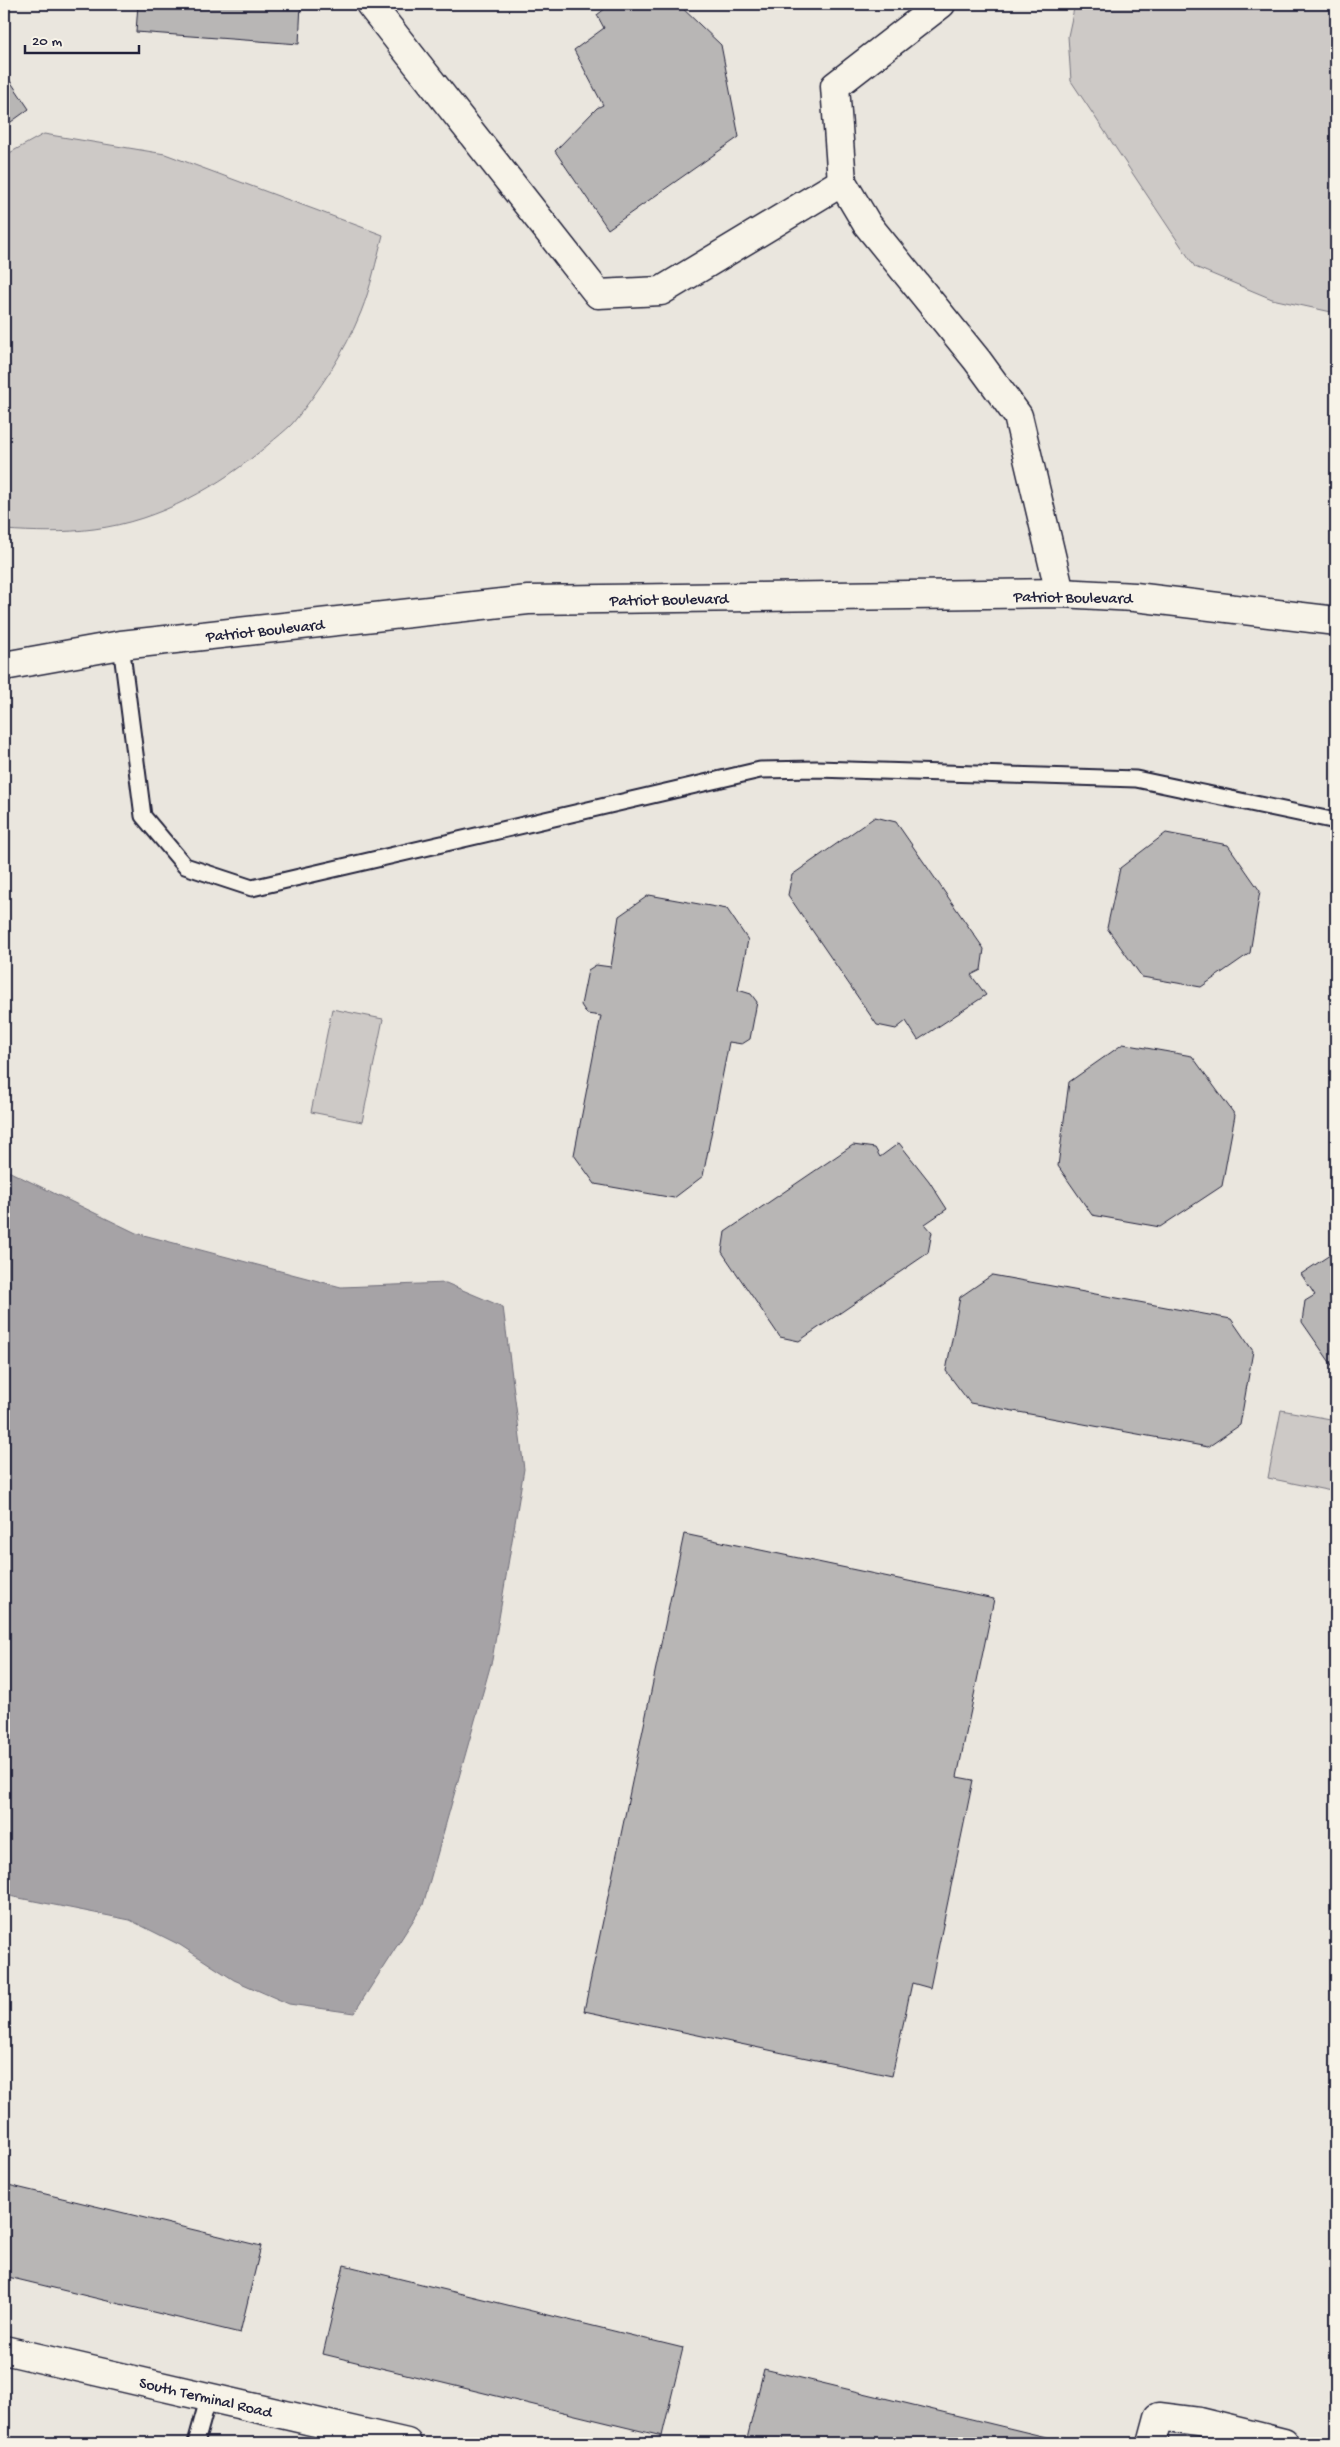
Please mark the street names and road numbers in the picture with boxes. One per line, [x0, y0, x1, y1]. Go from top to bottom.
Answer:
street label: Patriot Boulevard [1012, 589, 1134, 610]
street label: Patriot Boulevard [609, 591, 730, 612]
street label: Patriot Boulevard [204, 617, 327, 648]
street label: South Terminal Road [137, 2375, 275, 2424]

